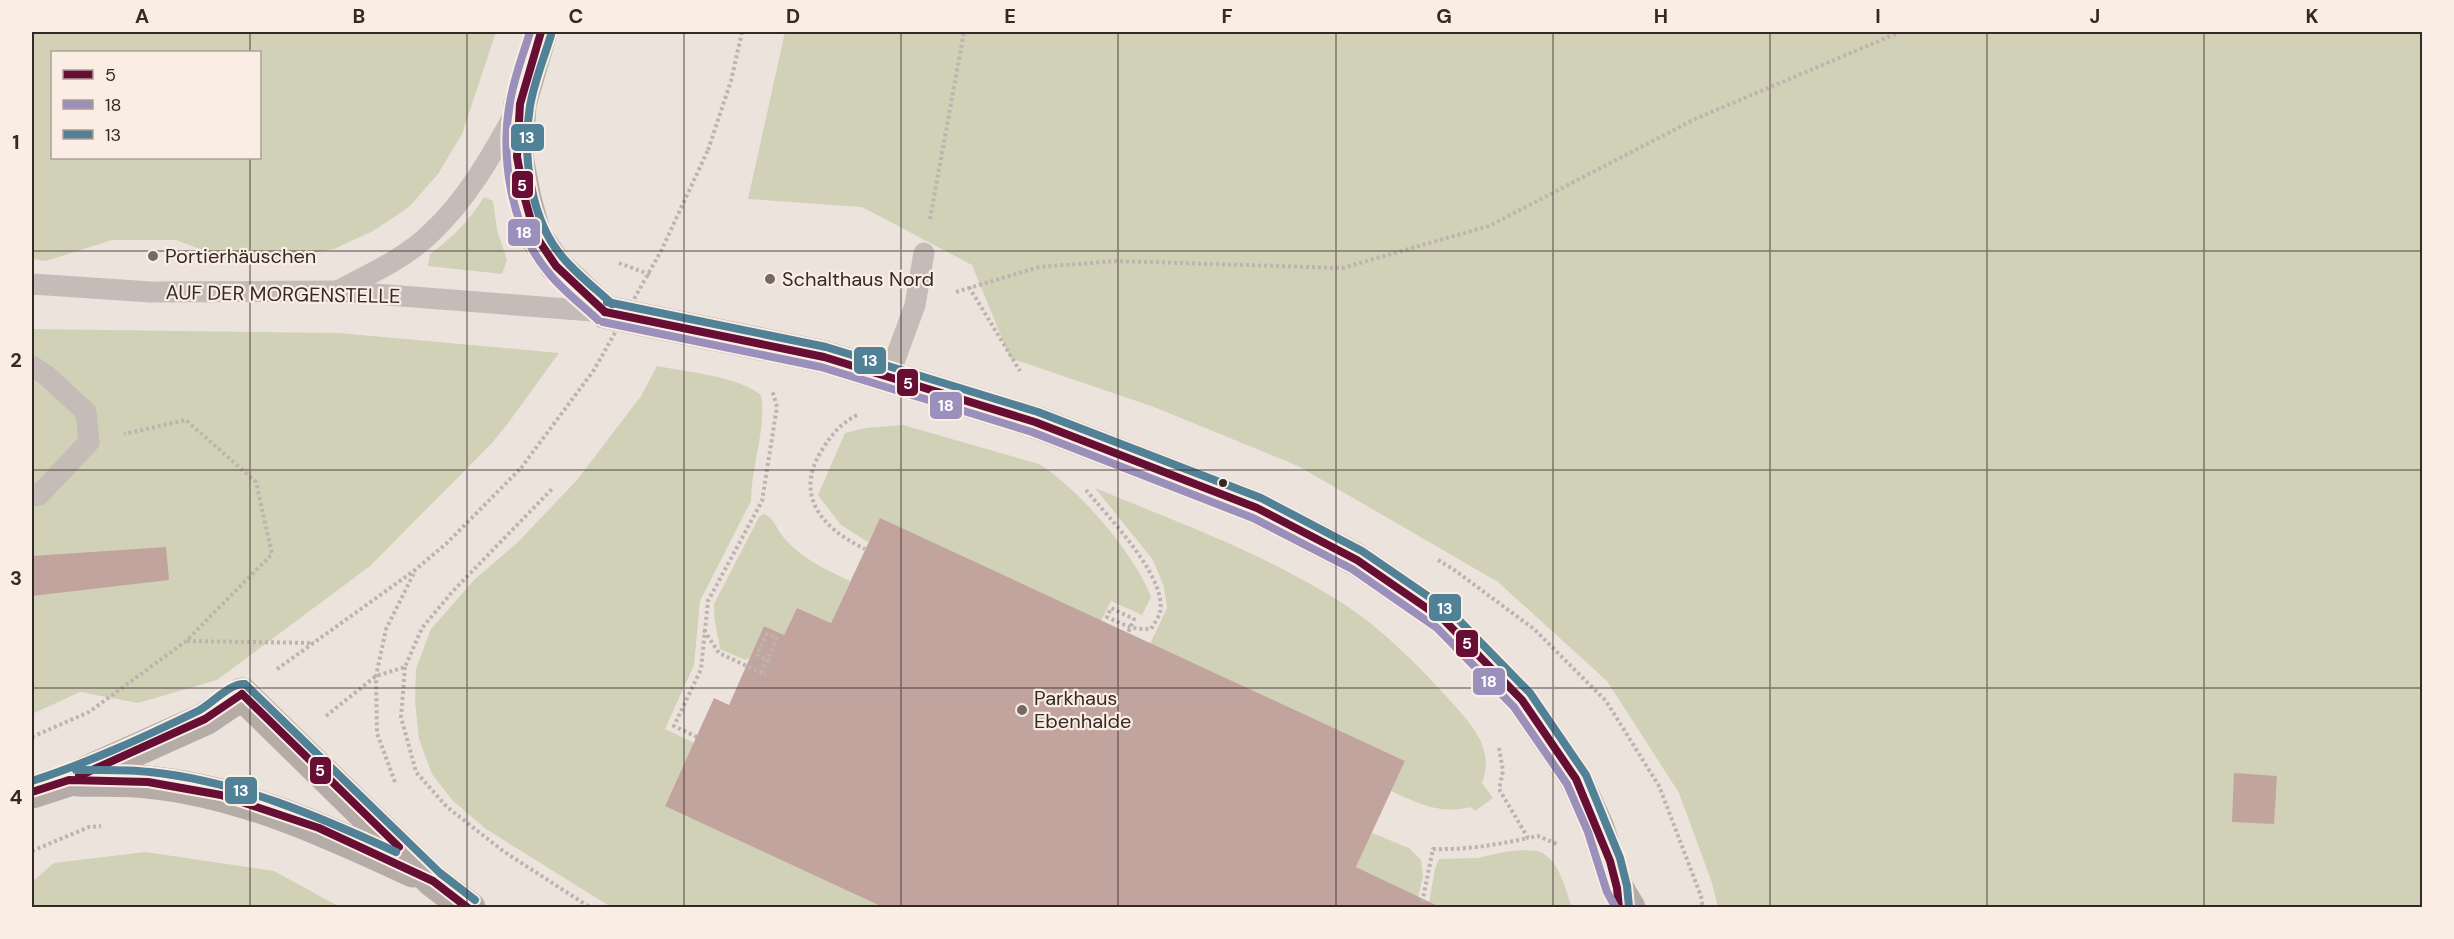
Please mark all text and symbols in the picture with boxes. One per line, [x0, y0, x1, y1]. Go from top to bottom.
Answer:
text: A [135, 3, 149, 29]
text: B [353, 3, 365, 29]
text: C [569, 3, 583, 29]
text: D [786, 3, 800, 29]
text: E [1004, 3, 1016, 29]
text: F [1221, 3, 1233, 29]
text: G [1436, 3, 1452, 29]
text: H [1654, 3, 1668, 29]
text: I [1875, 3, 1881, 29]
text: J [2090, 3, 2100, 29]
text: K [2305, 3, 2319, 29]
legend [51, 51, 261, 159]
text: 5 [105, 63, 116, 87]
text: 18 [105, 93, 122, 117]
text: 13 [105, 123, 121, 147]
line badge: 13 [510, 123, 545, 152]
text: 13 [519, 127, 535, 148]
text: 1 [12, 129, 20, 155]
line badge: 5 [511, 170, 534, 199]
text: 5 [517, 175, 527, 196]
line badge: 18 [507, 218, 541, 247]
text: 18 [516, 222, 532, 243]
place label: Portierhäuschen [165, 243, 316, 269]
marker: Portierhäuschen [146, 249, 160, 263]
place label: Schalthaus Nord [782, 266, 934, 292]
marker: Schalthaus Nord [763, 272, 777, 286]
street label: AUF DER MORGENSTELLE [165, 279, 401, 309]
line badge: 13 [853, 346, 887, 375]
text: 2 [10, 347, 22, 373]
text: 13 [862, 350, 878, 371]
line badge: 5 [896, 368, 919, 397]
text: 5 [903, 373, 913, 394]
line badge: 18 [929, 391, 963, 420]
text: 18 [938, 395, 954, 416]
unlabelled marker [1217, 477, 1229, 489]
text: 3 [10, 565, 22, 591]
line badge: 13 [1428, 593, 1462, 622]
text: 13 [1437, 598, 1453, 619]
line badge: 5 [1455, 629, 1479, 658]
text: 5 [1462, 633, 1472, 654]
line badge: 18 [1472, 667, 1506, 696]
text: 18 [1481, 671, 1497, 692]
place label: Parkhaus Ebenhalde [1034, 685, 1131, 734]
marker: Parkhaus Ebenhalde [1015, 703, 1029, 717]
line badge: 5 [309, 756, 332, 785]
text: 5 [315, 760, 325, 781]
line badge: 13 [224, 776, 258, 805]
text: 13 [233, 780, 249, 801]
text: 4 [10, 784, 23, 810]

